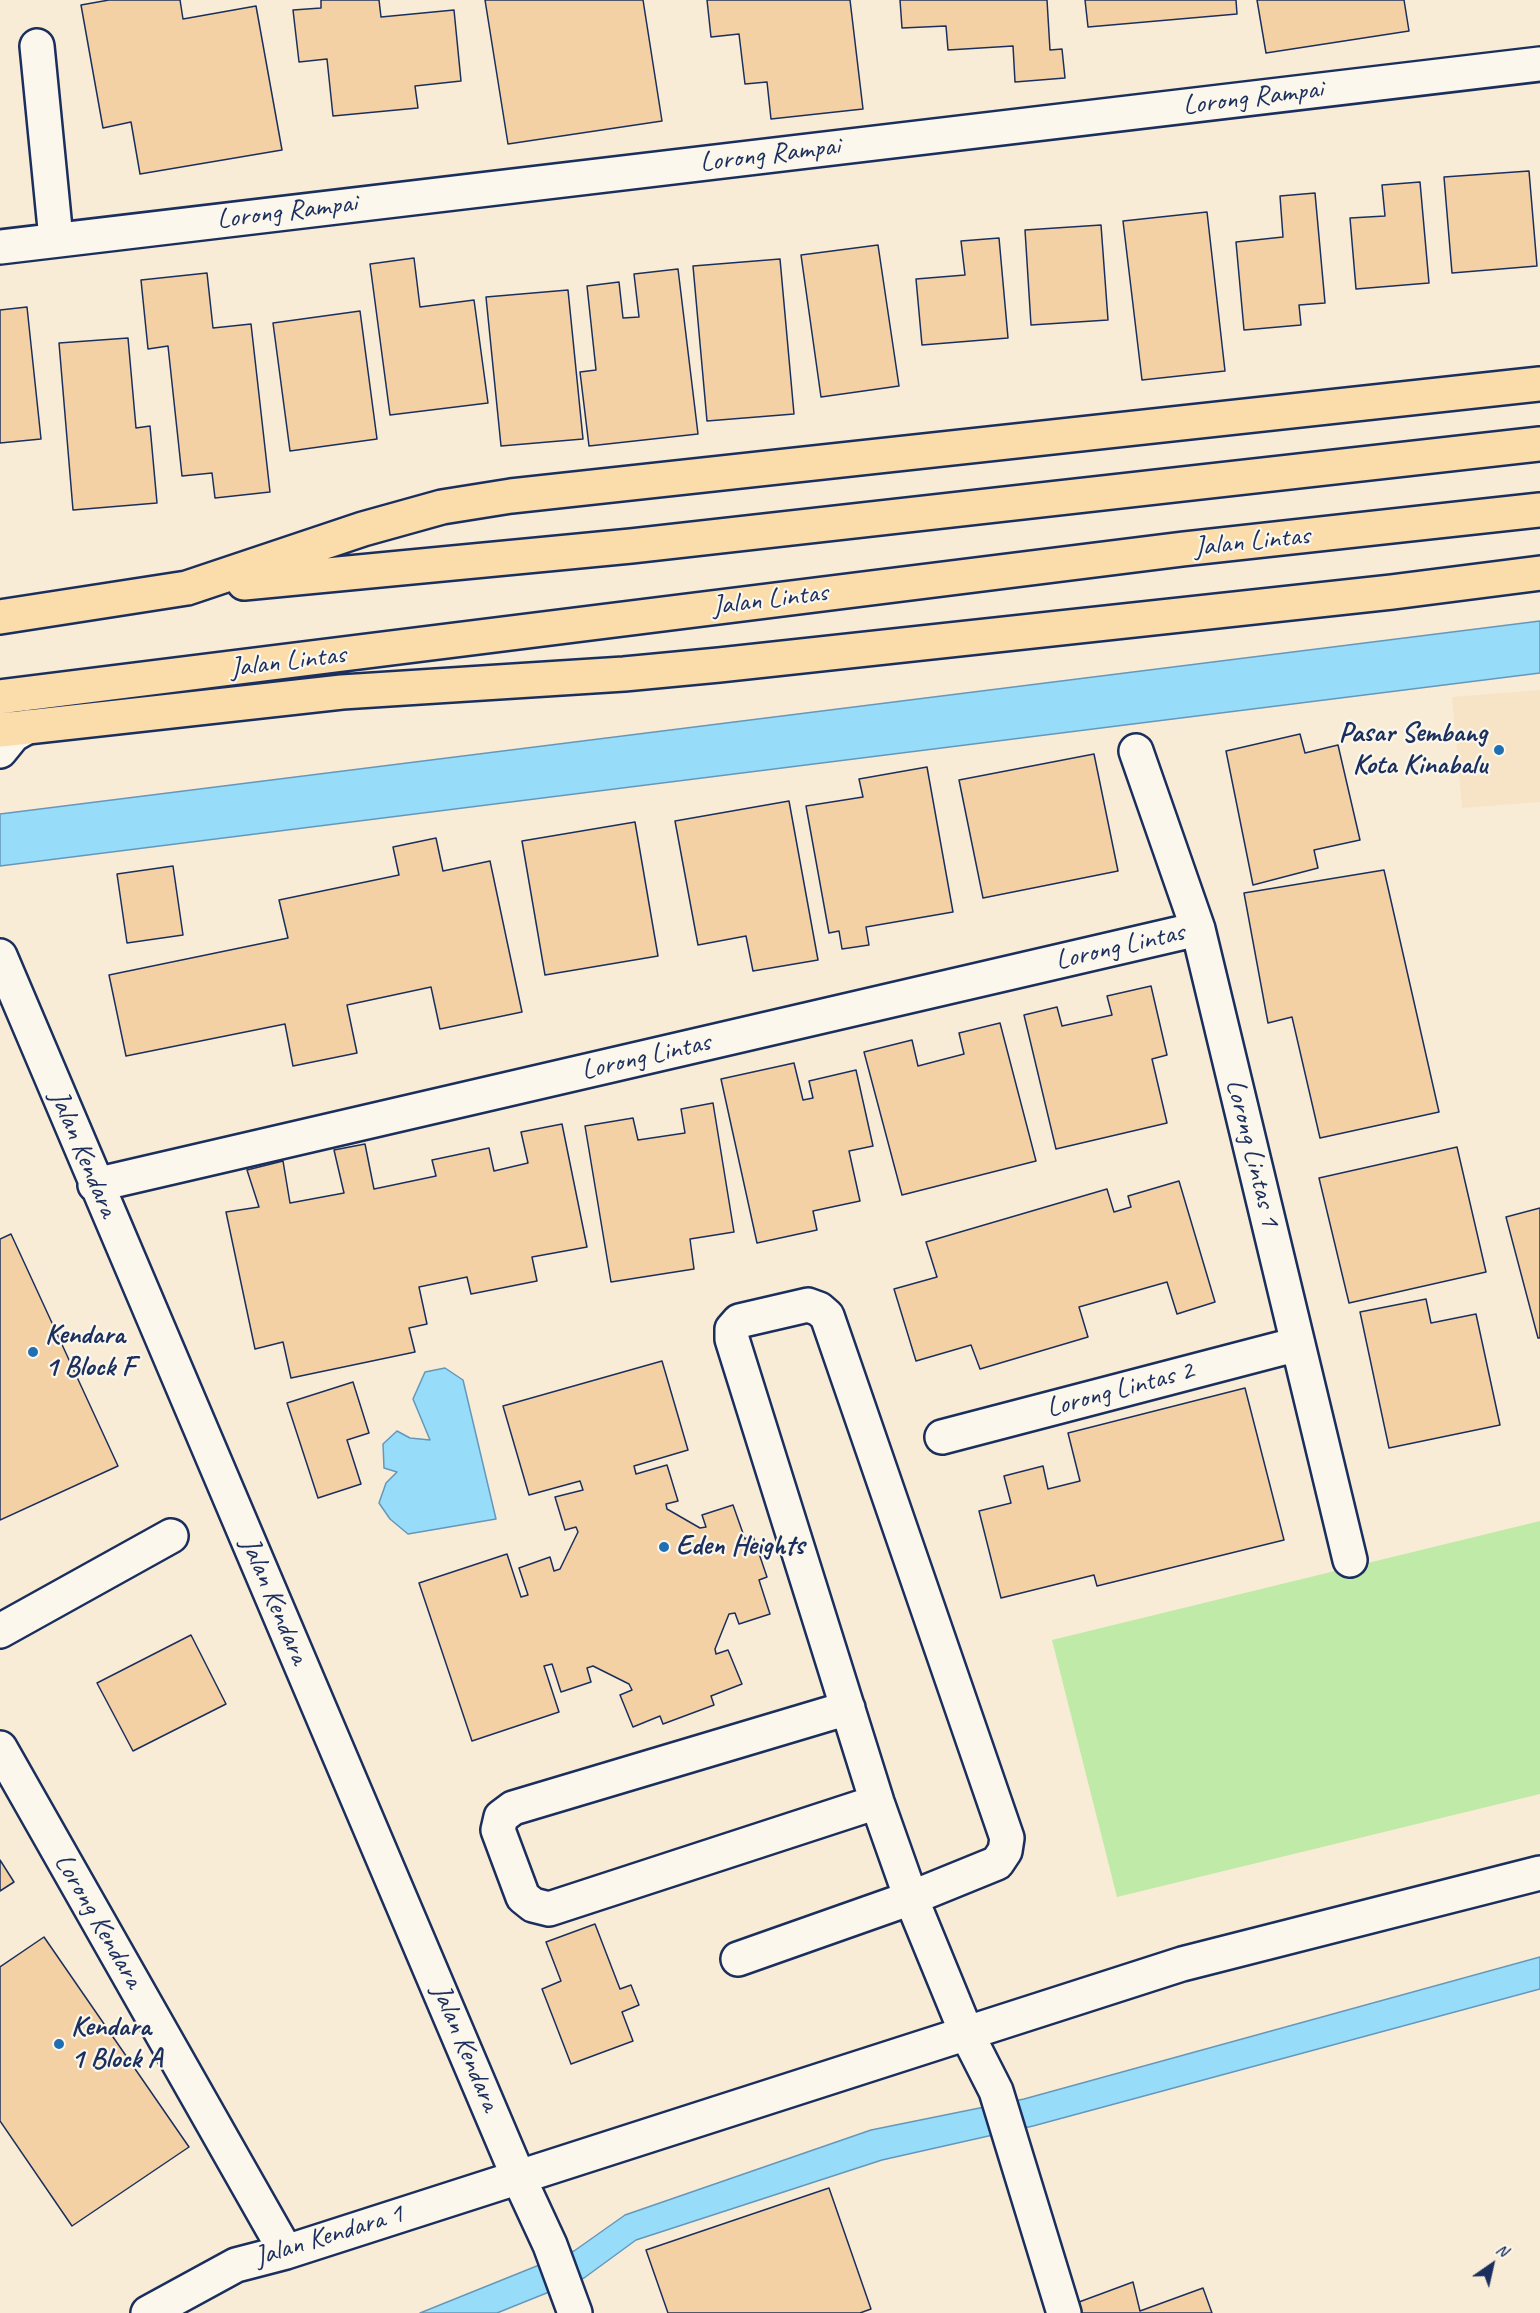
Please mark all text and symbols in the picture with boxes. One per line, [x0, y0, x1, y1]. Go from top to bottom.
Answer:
street label: Lorong Rampai [1181, 73, 1325, 123]
street label: Lorong Rampai [698, 130, 842, 180]
street label: Lorong Rampai [215, 187, 359, 237]
street label: Jalan Lintas [1193, 519, 1311, 565]
street label: Jalan Lintas [710, 576, 830, 624]
street label: Jalan Lintas [228, 638, 348, 686]
place label: Pasar Sembang Kota Kinabalu [1339, 717, 1487, 783]
marker: Pasar Sembang Kota Kinabalu [1492, 743, 1506, 757]
street label: Lorong Lintas [1052, 916, 1188, 978]
street label: Lorong Lintas [578, 1026, 714, 1088]
street label: Lorong Lintas 1 [1217, 1076, 1287, 1230]
street label: Jalan Kendara [41, 1086, 125, 1222]
place label: Kendara 1 Block F [45, 1319, 135, 1385]
marker: Kendara 1 Block F [26, 1345, 40, 1359]
street label: Lorong Lintas 2 [1043, 1354, 1197, 1426]
place label: Eden Heights [676, 1530, 804, 1564]
street label: Jalan Kendara [232, 1533, 316, 1669]
marker: Eden Heights [657, 1540, 671, 1554]
street label: Lorong Kendara [46, 1848, 150, 1994]
street label: Jalan Kendara [423, 1980, 507, 2116]
place label: Kendara 1 Block A [71, 2011, 162, 2077]
marker: Kendara 1 Block A [52, 2037, 66, 2051]
street label: Jalan Kendara 1 [251, 2197, 407, 2275]
north arrow [1462, 2235, 1522, 2295]
text: N [1492, 2239, 1512, 2261]

